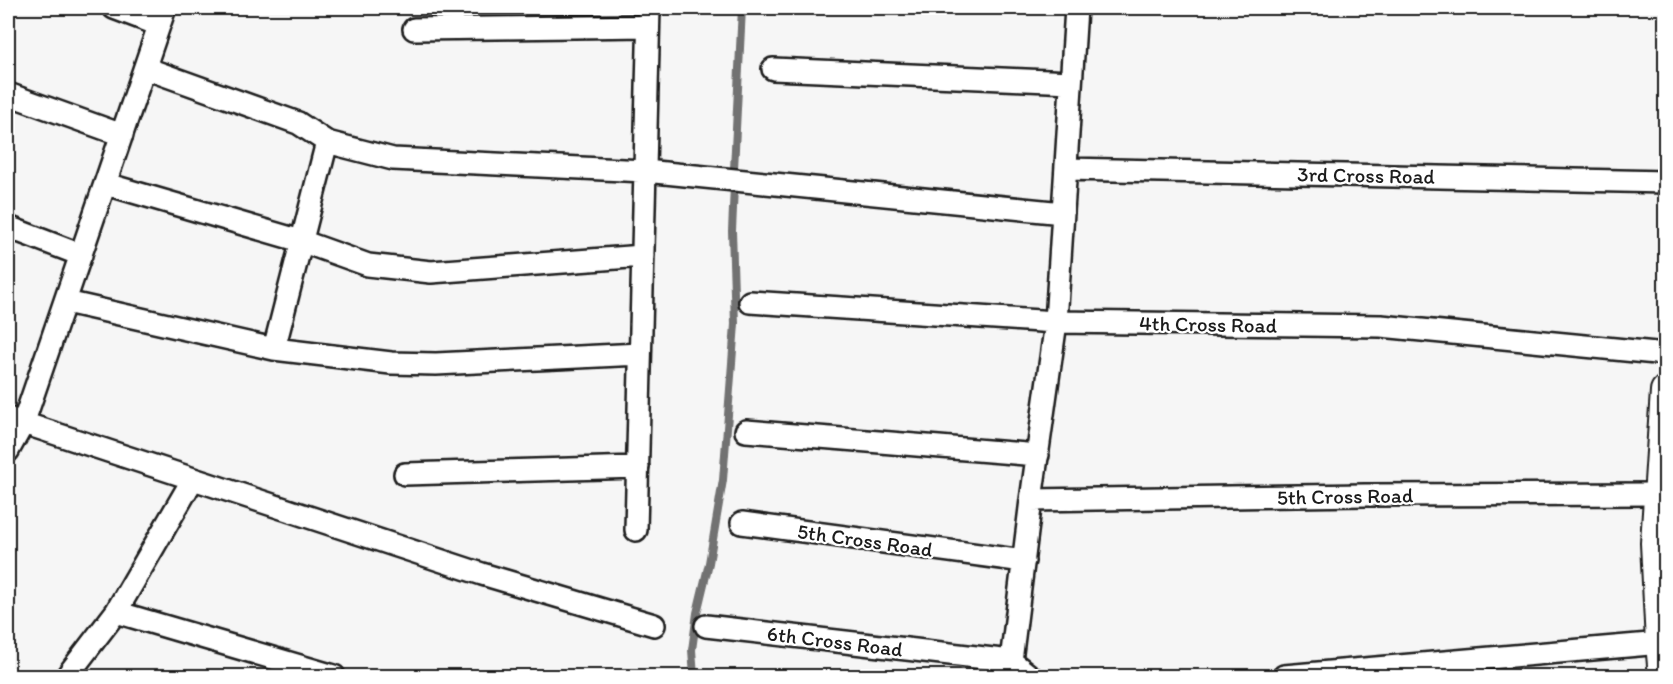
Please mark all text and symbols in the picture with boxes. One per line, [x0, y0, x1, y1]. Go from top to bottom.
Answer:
street label: 3rd Cross Road [1297, 161, 1436, 189]
street label: 4th Cross Road [1139, 310, 1278, 338]
street label: 5th Cross Road [1277, 482, 1414, 510]
street label: 5th Cross Road [796, 518, 935, 562]
street label: 6th Cross Road [766, 620, 905, 662]

